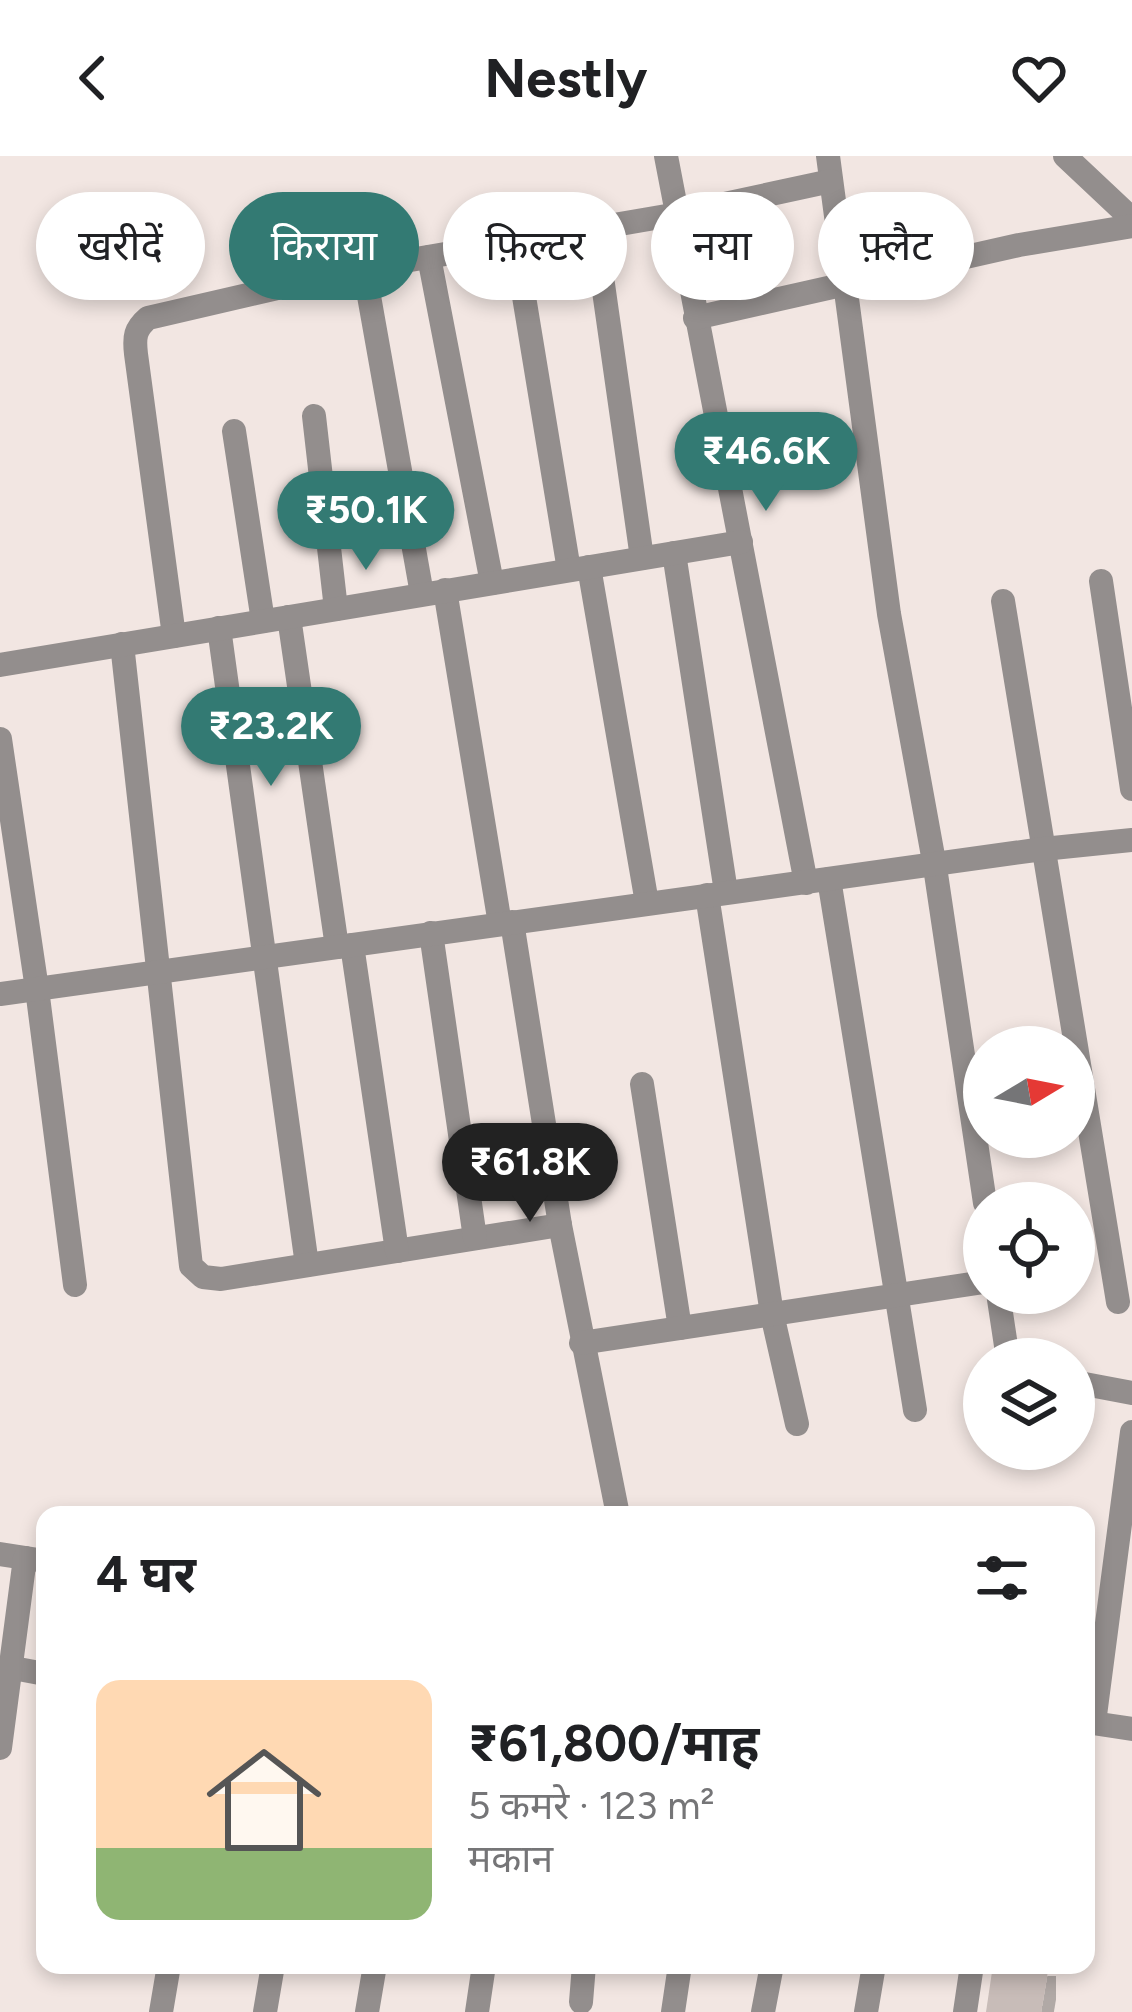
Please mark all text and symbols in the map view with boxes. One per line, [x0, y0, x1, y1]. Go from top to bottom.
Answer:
icon: back [60, 45, 126, 111]
icon: heart [1006, 45, 1072, 111]
text: Nestly [485, 46, 647, 111]
chip: खरीदें [36, 192, 205, 300]
chip: किराया [229, 192, 419, 300]
chip: फ़िल्टर [443, 192, 627, 300]
chip: नया [651, 192, 794, 300]
chip: फ़्लैट [818, 192, 974, 300]
pin: ₹46.6K [668, 412, 864, 514]
text: ₹46.6K [702, 427, 830, 474]
pin: ₹50.1K [268, 471, 464, 573]
text: ₹50.1K [304, 486, 428, 533]
pin: ₹23.2K [173, 687, 369, 789]
text: ₹23.2K [208, 702, 334, 749]
north arrow [963, 1026, 1095, 1158]
map controls [963, 1026, 1095, 1470]
pin: ₹61.8K [432, 1123, 628, 1225]
text: ₹61.8K [469, 1138, 591, 1185]
button: locate [963, 1182, 1095, 1314]
button: layers [963, 1338, 1095, 1470]
text: 4 घर [96, 1544, 196, 1605]
icon: filters [969, 1545, 1035, 1611]
text: ₹61,800/माह [468, 1713, 759, 1774]
icon: home [192, 1728, 336, 1872]
text: 5 कमरे · 123 m² [468, 1782, 714, 1829]
text: मकान [468, 1835, 553, 1882]

